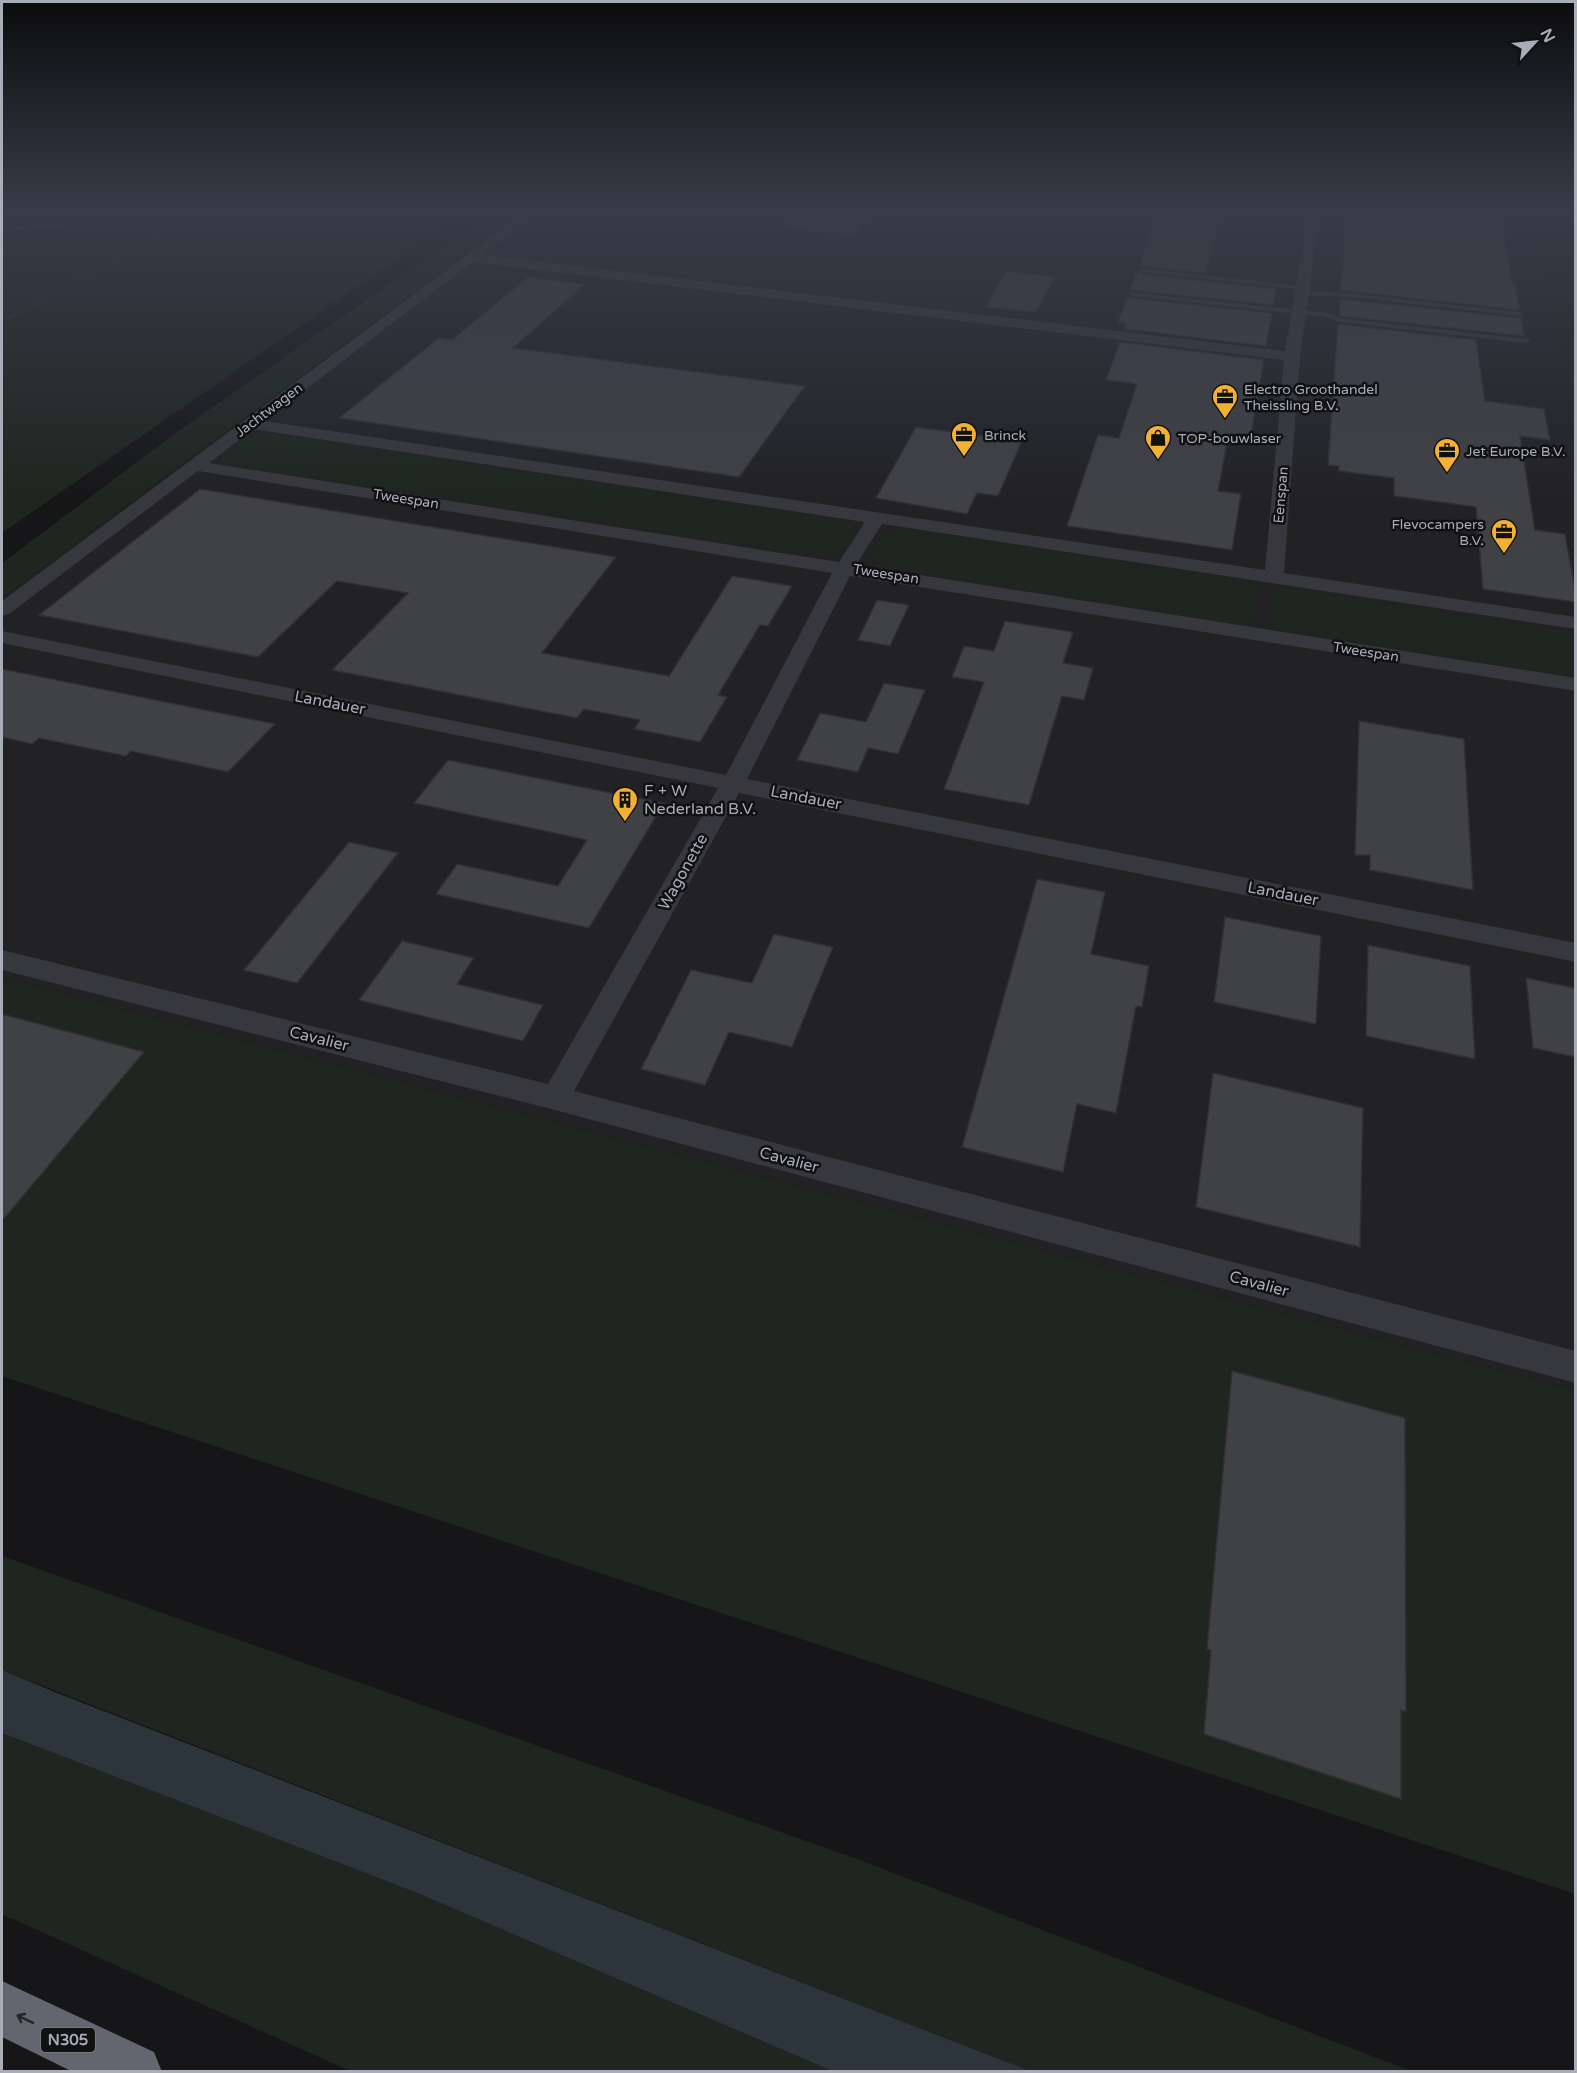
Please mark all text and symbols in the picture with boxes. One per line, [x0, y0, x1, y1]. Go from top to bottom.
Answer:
north arrow [1505, 12, 1565, 72]
text: N [1536, 25, 1559, 46]
street label: Jachtwagen [232, 379, 306, 441]
place label: Electro Groothandel Theissling B.V. [1244, 381, 1378, 414]
office icon: Electro Groothandel Theissling B.V. [1210, 382, 1240, 420]
office icon: Brinck [949, 420, 979, 458]
shop icon: TOP-bouwlaser [1143, 423, 1173, 461]
place label: Brinck [984, 427, 1026, 444]
place label: TOP-bouwlaser [1178, 430, 1282, 447]
office icon: Jet Europe B.V. [1432, 436, 1462, 474]
place label: Jet Europe B.V. [1466, 443, 1566, 460]
street label: Eenspan [1270, 466, 1292, 524]
street label: Tweespan [372, 485, 440, 513]
place label: Flevocampers B.V. [1391, 516, 1484, 549]
office icon: Flevocampers B.V. [1489, 517, 1519, 555]
street label: Tweespan [852, 560, 920, 588]
street label: Tweespan [1332, 638, 1400, 666]
street label: Landauer [293, 686, 368, 720]
place label: F + W Nederland B.V. [644, 781, 756, 819]
street label: Landauer [769, 781, 844, 815]
building icon: F + W Nederland B.V. [610, 785, 640, 823]
street label: Wagonette [654, 830, 712, 914]
street label: Landauer [1246, 877, 1321, 911]
street label: Cavalier [287, 1022, 352, 1056]
street label: Cavalier [757, 1143, 822, 1178]
street label: Cavalier [1227, 1267, 1292, 1302]
one-way arrow [16, 2013, 34, 2025]
road number: N305 [41, 2028, 95, 2052]

